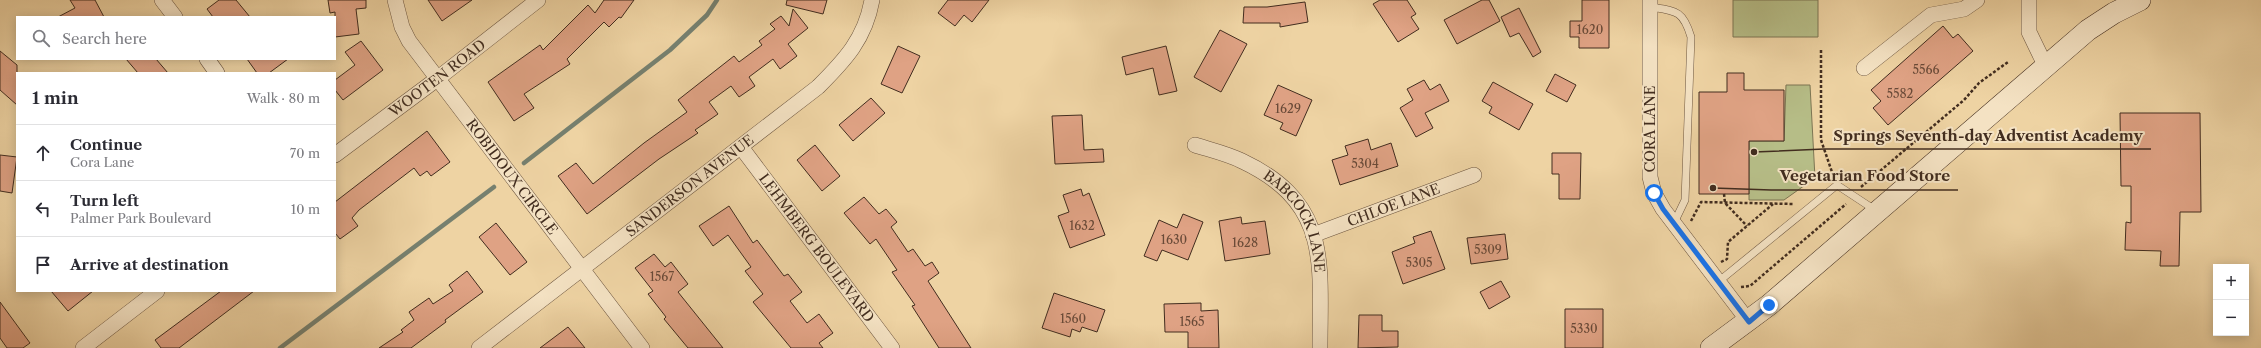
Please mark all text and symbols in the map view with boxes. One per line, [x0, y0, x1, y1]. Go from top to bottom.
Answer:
search box [16, 16, 336, 60]
house number: 1620 [1577, 22, 1603, 37]
icon: search [30, 27, 52, 49]
text: Search here [62, 29, 147, 48]
street label: WOOTEN ROAD [385, 35, 489, 121]
house number: 5566 [1912, 62, 1940, 77]
street label: CORA LANE [1641, 86, 1659, 172]
house number: 5582 [1886, 86, 1914, 101]
text: 1 min [32, 88, 79, 108]
text: Walk · 80 m [247, 90, 320, 106]
house number: 1629 [1275, 101, 1301, 116]
street label: ROBIDOUX CIRCLE [462, 115, 562, 238]
callout: Springs Seventh-day Adventist Academy [1824, 122, 2151, 149]
text: Springs Seventh-day Adventist Academy [1833, 126, 2143, 145]
street label: SANDERSON AVENUE [622, 131, 757, 241]
text: Continue [70, 135, 142, 154]
icon: ahead [32, 142, 54, 164]
text: 70 m [290, 145, 320, 161]
text: Cora Lane [70, 154, 134, 170]
house number: 5304 [1351, 156, 1379, 171]
callout: Vegetarian Food Store [1771, 163, 1958, 190]
street label: BABCOCK LANE [1260, 166, 1329, 273]
text: Vegetarian Food Store [1779, 166, 1950, 185]
street label: LEHMBERG BOULEVARD [755, 170, 878, 326]
street label: CHLOE LANE [1345, 179, 1442, 230]
route start [1645, 184, 1663, 202]
text: Turn left [70, 191, 139, 210]
icon: left [32, 198, 54, 220]
text: 10 m [291, 201, 320, 217]
text: Palmer Park Boulevard [70, 210, 211, 226]
house number: 1632 [1069, 218, 1095, 233]
house number: 1630 [1161, 232, 1187, 247]
house number: 1628 [1232, 235, 1258, 250]
house number: 5309 [1474, 242, 1502, 257]
icon: arrive [32, 254, 54, 276]
text: Arrive at destination [70, 255, 229, 274]
house number: 5305 [1405, 255, 1433, 270]
map controls [2213, 264, 2249, 336]
button: + [2213, 264, 2249, 300]
house number: 1567 [650, 269, 674, 284]
route end [1760, 296, 1778, 314]
button: − [2213, 300, 2249, 336]
house number: 1560 [1060, 311, 1086, 326]
house number: 1565 [1179, 314, 1205, 329]
house number: 5330 [1570, 321, 1598, 336]

